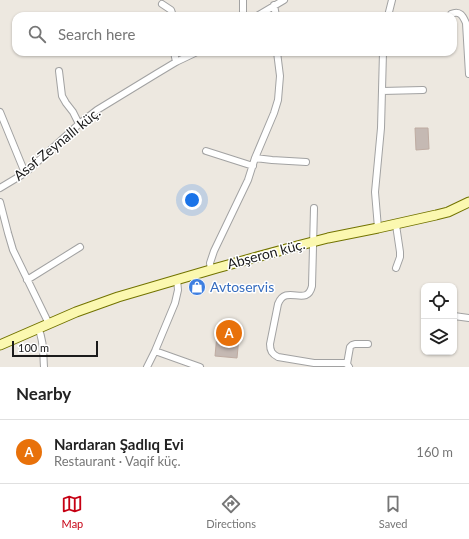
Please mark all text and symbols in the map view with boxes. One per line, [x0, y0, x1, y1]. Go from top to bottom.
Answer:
search box [12, 12, 457, 56]
icon: search [26, 23, 48, 45]
text: Search here [58, 25, 135, 43]
street label: Asəf Zeynallı küç. [10, 103, 104, 184]
your location [182, 190, 202, 210]
street label: Abşeron küç. [225, 235, 307, 272]
shop icon: Avtoservis [187, 277, 207, 297]
place label: Avtoservis [210, 278, 274, 295]
map controls [421, 283, 457, 355]
button: locate [421, 283, 457, 319]
pin: A [216, 318, 242, 348]
button: layers [421, 319, 457, 355]
scale bar [12, 339, 98, 358]
text: 100 m [18, 341, 49, 354]
text: Nearby [16, 383, 71, 404]
text: Nardaran Şadlıq Evi [54, 435, 184, 453]
text: A [24, 444, 34, 460]
text: 160 m [416, 444, 453, 460]
text: Restaurant · Vaqif küç. [54, 453, 181, 469]
tab: Map [61, 493, 83, 530]
tab: Directions [206, 493, 256, 530]
tab: Saved [379, 493, 408, 530]

